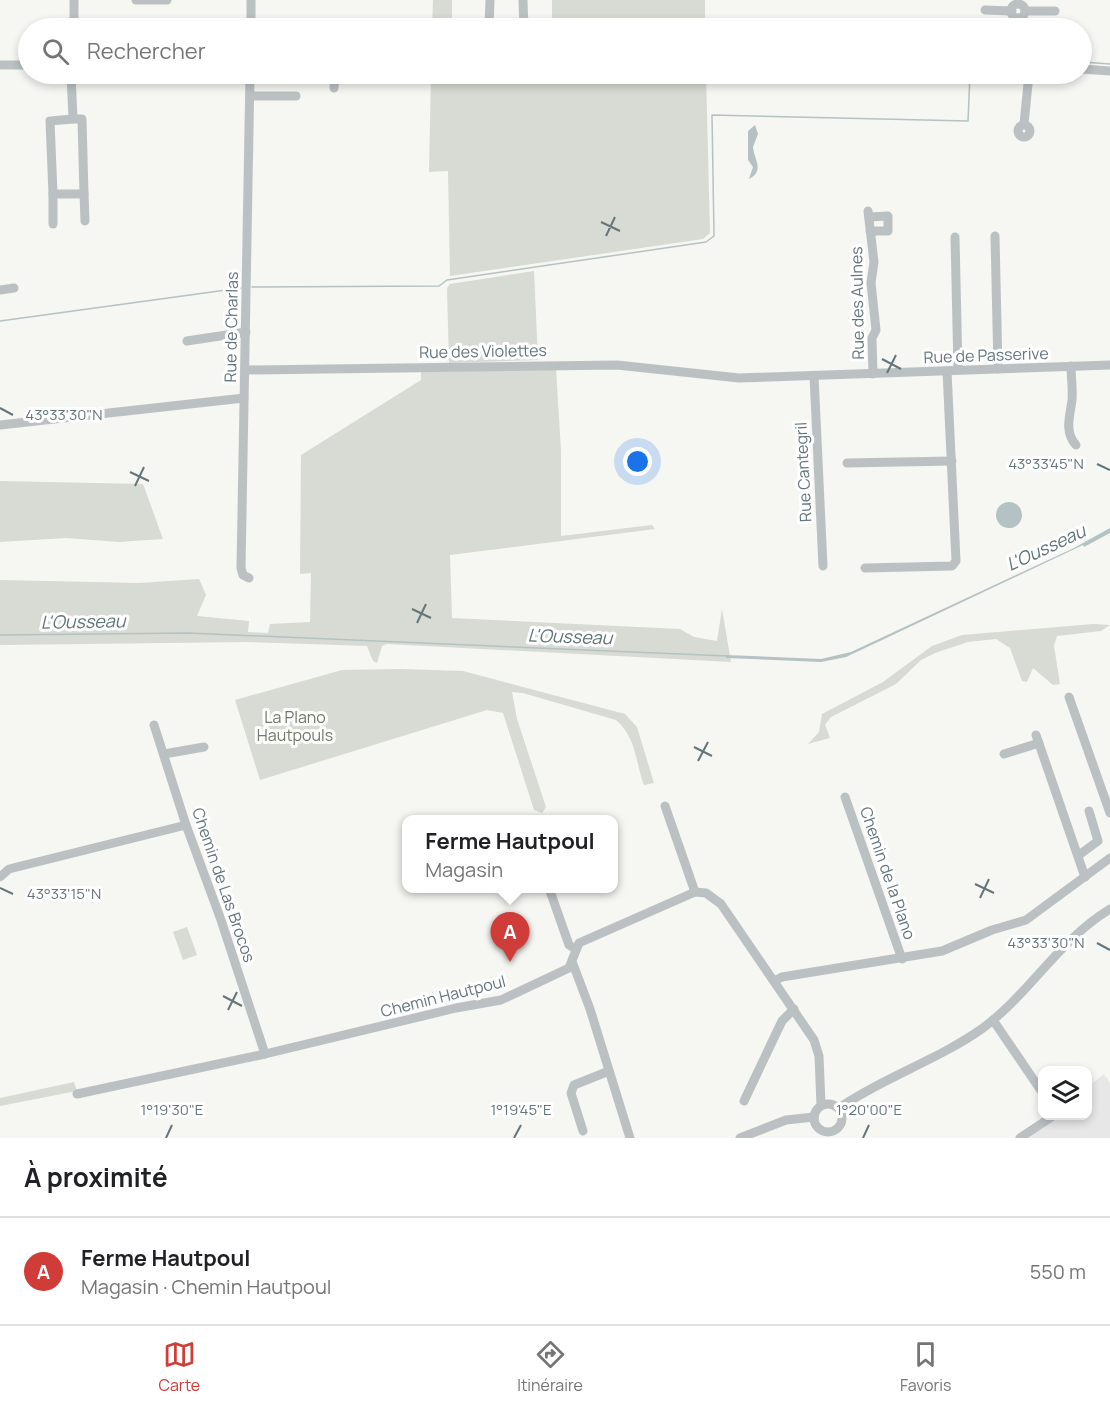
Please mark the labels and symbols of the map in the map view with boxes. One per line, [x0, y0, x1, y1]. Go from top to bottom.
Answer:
street label: Rue des Aulnes [845, 246, 869, 360]
street label: Rue de Charlas [219, 271, 243, 383]
street label: Rue des Violettes [419, 339, 547, 363]
street label: Rue de Passerive [923, 342, 1049, 368]
text: 43°33'30"N [25, 404, 103, 425]
street label: Rue Cantegril [789, 421, 817, 523]
your location [623, 447, 652, 476]
text: 43°33'45"N [1008, 453, 1084, 474]
water label: L'Ousseau [1002, 518, 1090, 576]
water label: L'Ousseau [41, 608, 127, 634]
water label: L'Ousseau [527, 623, 614, 650]
park label: La Plano Hautpouls [257, 706, 333, 746]
street label: Chemin de la Plano [855, 804, 921, 942]
street label: Chemin de Las Brocos [187, 805, 261, 965]
text: 43°33'15"N [27, 883, 101, 904]
pin: A [490, 912, 530, 962]
text: 43°33'30"N [1007, 932, 1085, 953]
street label: Chemin Hautpoul [378, 970, 508, 1022]
text: 1°19'30"E [141, 1099, 203, 1120]
text: 1°19'45"E [490, 1099, 552, 1120]
text: 1°20'00"E [836, 1099, 902, 1120]

